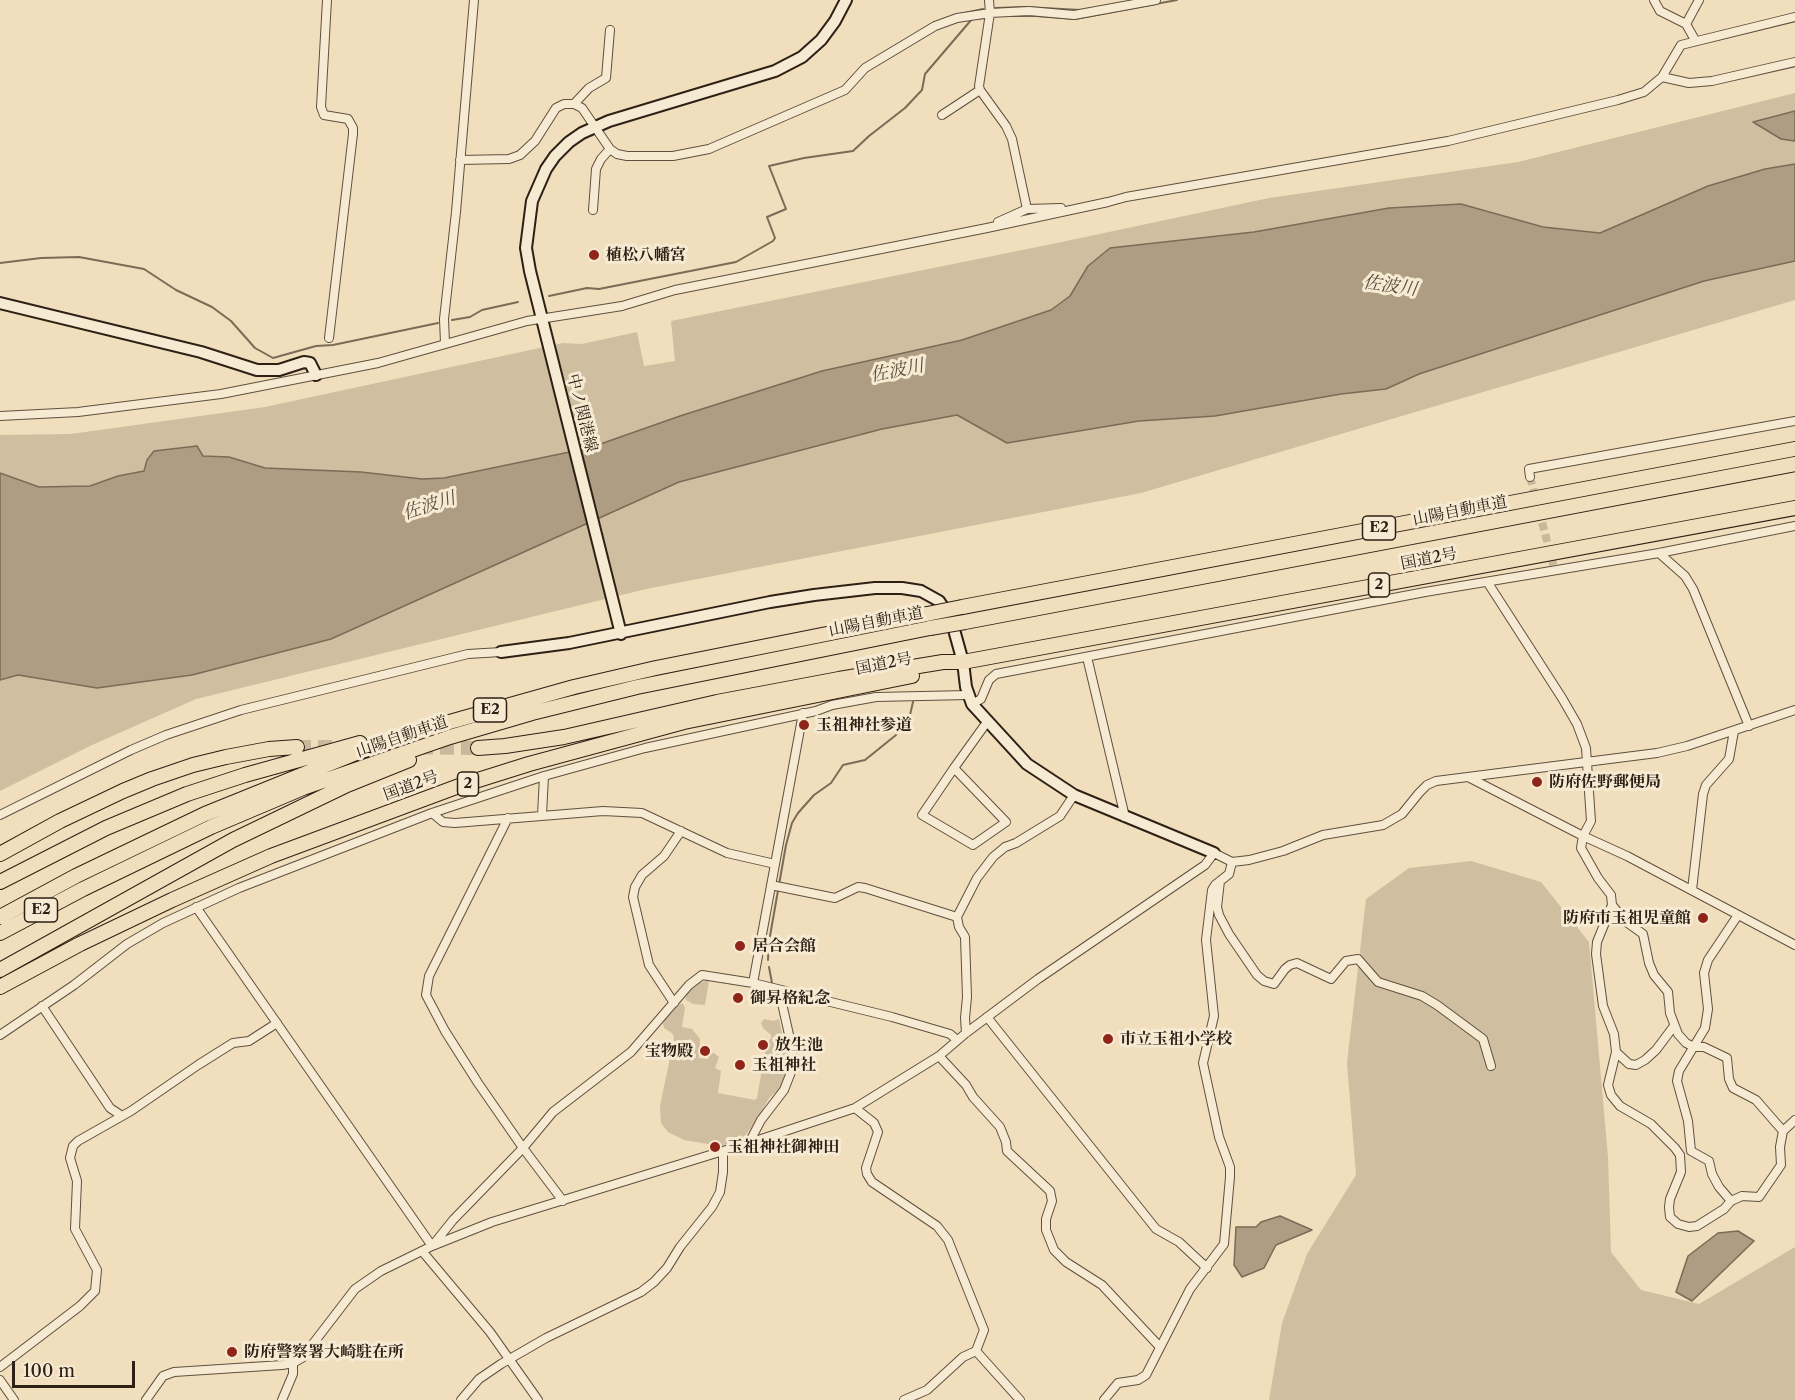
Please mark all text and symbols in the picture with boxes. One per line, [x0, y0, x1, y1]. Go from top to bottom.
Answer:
place label: 植松八幡宮 [606, 245, 686, 265]
marker: 植松八幡宮 [587, 248, 601, 262]
water label: 佐波川 [1362, 272, 1418, 300]
water label: 佐波川 [868, 355, 926, 387]
street label: 中ノ関港線 [563, 372, 601, 454]
water label: 佐波川 [400, 487, 458, 525]
street label: 山陽自動車道 [1411, 492, 1509, 530]
road number: E2 [1362, 516, 1396, 540]
street label: 国道2号 [1399, 544, 1459, 574]
road number: 2 [1368, 573, 1390, 597]
street label: 山陽自動車道 [827, 603, 925, 641]
street label: 国道2号 [854, 649, 914, 679]
road number: E2 [474, 698, 506, 722]
street label: 山陽自動車道 [353, 712, 451, 762]
place label: 玉祖神社参道 [816, 715, 912, 735]
marker: 玉祖神社参道 [797, 718, 811, 732]
street label: 国道2号 [381, 767, 441, 805]
road number: 2 [458, 772, 478, 796]
place label: 防府佐野郵便局 [1549, 772, 1661, 792]
marker: 防府佐野郵便局 [1530, 775, 1544, 789]
road number: E2 [24, 898, 57, 922]
place label: 防府市玉祖児童館 [1563, 908, 1691, 928]
marker: 防府市玉祖児童館 [1696, 911, 1710, 925]
place label: 居合会館 [752, 936, 816, 956]
marker: 居合会館 [733, 939, 747, 953]
place label: 御昇格紀念 [750, 988, 830, 1008]
marker: 御昇格紀念 [731, 991, 745, 1005]
place label: 市立玉祖小学校 [1120, 1029, 1232, 1049]
marker: 市立玉祖小学校 [1101, 1032, 1115, 1046]
place label: 放生池 [775, 1035, 823, 1055]
marker: 放生池 [756, 1038, 770, 1052]
place label: 宝物殿 [645, 1041, 693, 1061]
marker: 宝物殿 [698, 1044, 712, 1058]
place label: 玉祖神社 [752, 1055, 816, 1075]
marker: 玉祖神社 [733, 1058, 747, 1072]
place label: 玉祖神社御神田 [727, 1137, 839, 1157]
marker: 玉祖神社御神田 [708, 1140, 722, 1154]
place label: 防府警察署大崎駐在所 [244, 1342, 404, 1362]
marker: 防府警察署大崎駐在所 [225, 1345, 239, 1359]
scale bar [15, 1349, 138, 1387]
text: 100 m [23, 1360, 75, 1382]

